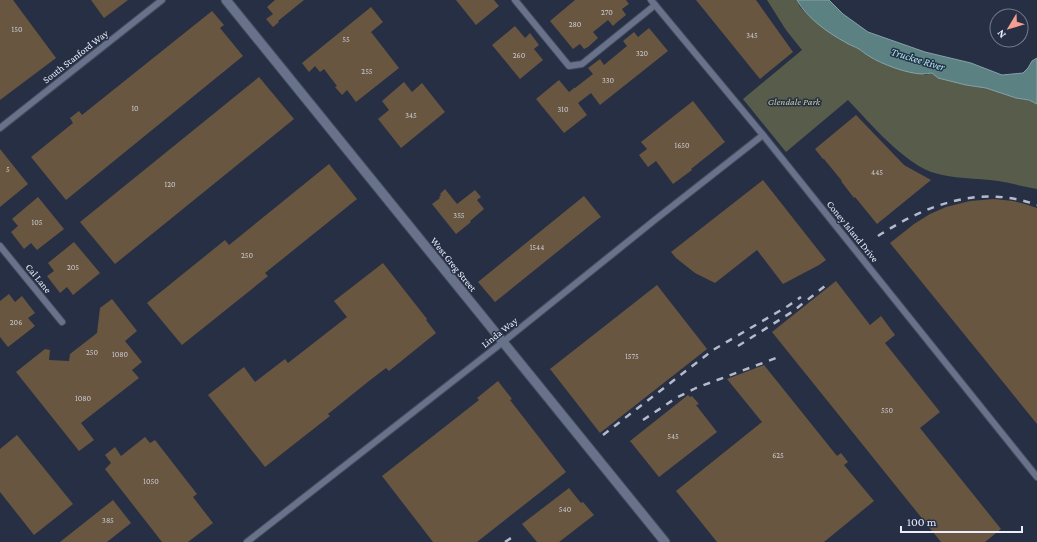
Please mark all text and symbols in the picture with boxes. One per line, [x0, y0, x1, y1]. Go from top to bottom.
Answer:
house number: 270 [601, 8, 613, 17]
north arrow [989, 8, 1029, 48]
house number: 280 [569, 20, 582, 29]
house number: 150 [12, 25, 23, 34]
street label: South Stanford Way [41, 27, 110, 85]
text: N [994, 27, 1008, 41]
house number: 345 [746, 31, 758, 40]
house number: 55 [342, 35, 350, 44]
water label: Truckee River [890, 45, 948, 73]
house number: 320 [636, 49, 649, 58]
house number: 260 [513, 51, 526, 60]
house number: 255 [361, 67, 373, 76]
house number: 330 [602, 76, 615, 85]
park label: Glendale Park [768, 96, 821, 107]
house number: 10 [131, 104, 139, 113]
house number: 310 [558, 105, 569, 114]
house number: 345 [405, 111, 417, 120]
house number: 1650 [675, 141, 690, 150]
house number: 5 [6, 165, 10, 174]
house number: 445 [871, 168, 883, 177]
house number: 120 [165, 180, 176, 189]
street label: Coney Island Drive [825, 199, 881, 265]
house number: 355 [453, 211, 465, 220]
house number: 105 [32, 218, 43, 227]
street label: West Greg Street [428, 235, 479, 294]
house number: 1544 [530, 243, 544, 252]
house number: 250 [241, 251, 254, 260]
street label: Cal Lane [24, 261, 54, 296]
house number: 205 [67, 263, 79, 272]
street label: Linda Way [479, 315, 520, 350]
house number: 206 [10, 318, 22, 327]
house number: 250 [86, 348, 99, 357]
house number: 1080 [112, 350, 128, 359]
house number: 1575 [625, 352, 639, 361]
house number: 1080 [75, 394, 91, 403]
house number: 550 [881, 406, 893, 415]
house number: 545 [667, 432, 679, 441]
house number: 625 [772, 451, 784, 460]
house number: 1050 [143, 477, 159, 486]
house number: 540 [559, 505, 572, 514]
scale bar [901, 508, 1022, 534]
text: 100 m [907, 515, 937, 529]
house number: 385 [102, 516, 114, 525]

